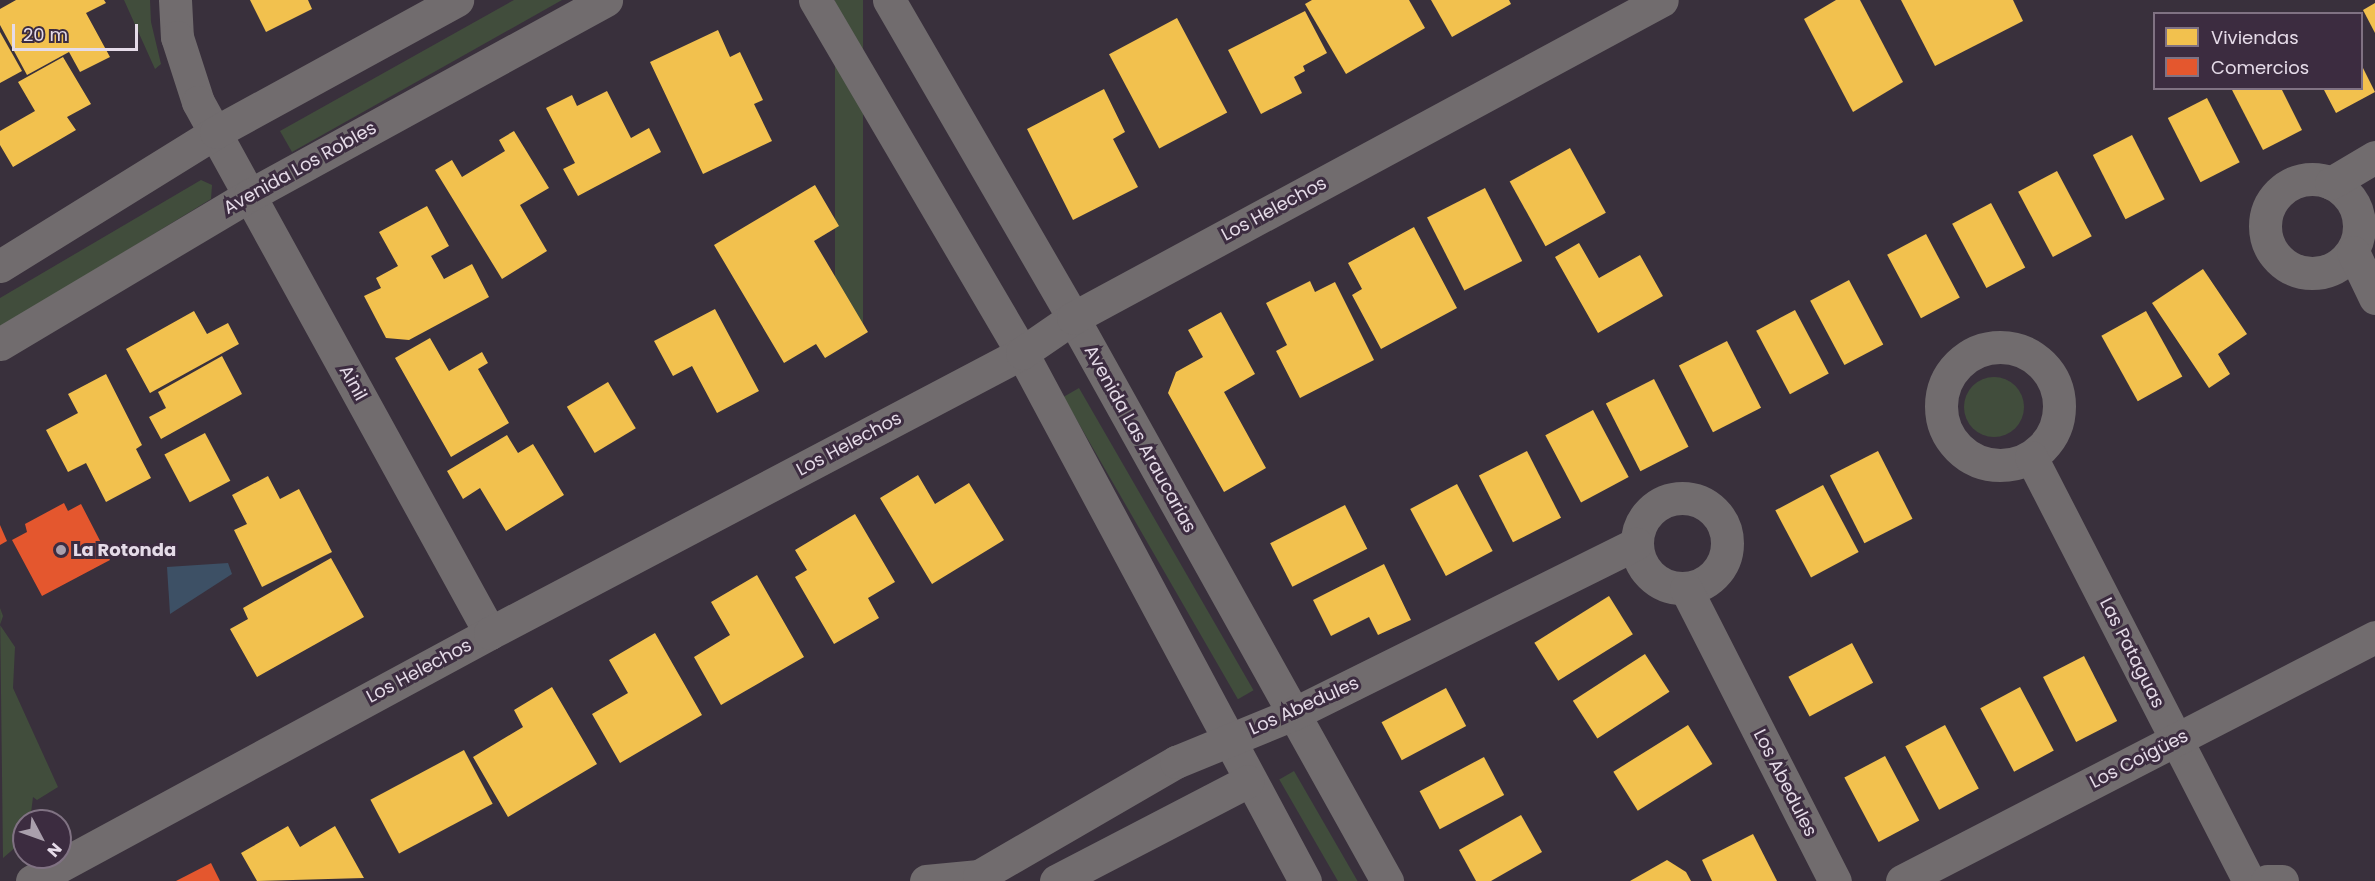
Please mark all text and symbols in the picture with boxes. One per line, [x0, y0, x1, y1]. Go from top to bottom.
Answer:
scale bar [15, 12, 141, 50]
legend [2153, 12, 2363, 90]
text: 20 m [23, 22, 68, 47]
text: Viviendas [2211, 25, 2299, 50]
text: Comercios [2211, 55, 2309, 80]
street label: Avenida Los Robles [220, 117, 380, 219]
street label: Los Helechos [1218, 172, 1330, 246]
street label: Avenida Las Araucarias [1079, 342, 1201, 536]
street label: Ainil [335, 362, 371, 404]
street label: Los Helechos [793, 407, 905, 481]
place label: La Rotonda [73, 539, 176, 561]
marker: La Rotonda [54, 543, 68, 557]
street label: Las Pataguas [2095, 594, 2169, 712]
street label: Los Helechos [363, 634, 475, 708]
street label: Los Abedules [1246, 672, 1362, 740]
street label: Los Coigües [2086, 725, 2192, 793]
street label: Los Abedules [1749, 726, 1821, 840]
north arrow [12, 809, 72, 869]
text: N [42, 838, 67, 862]

